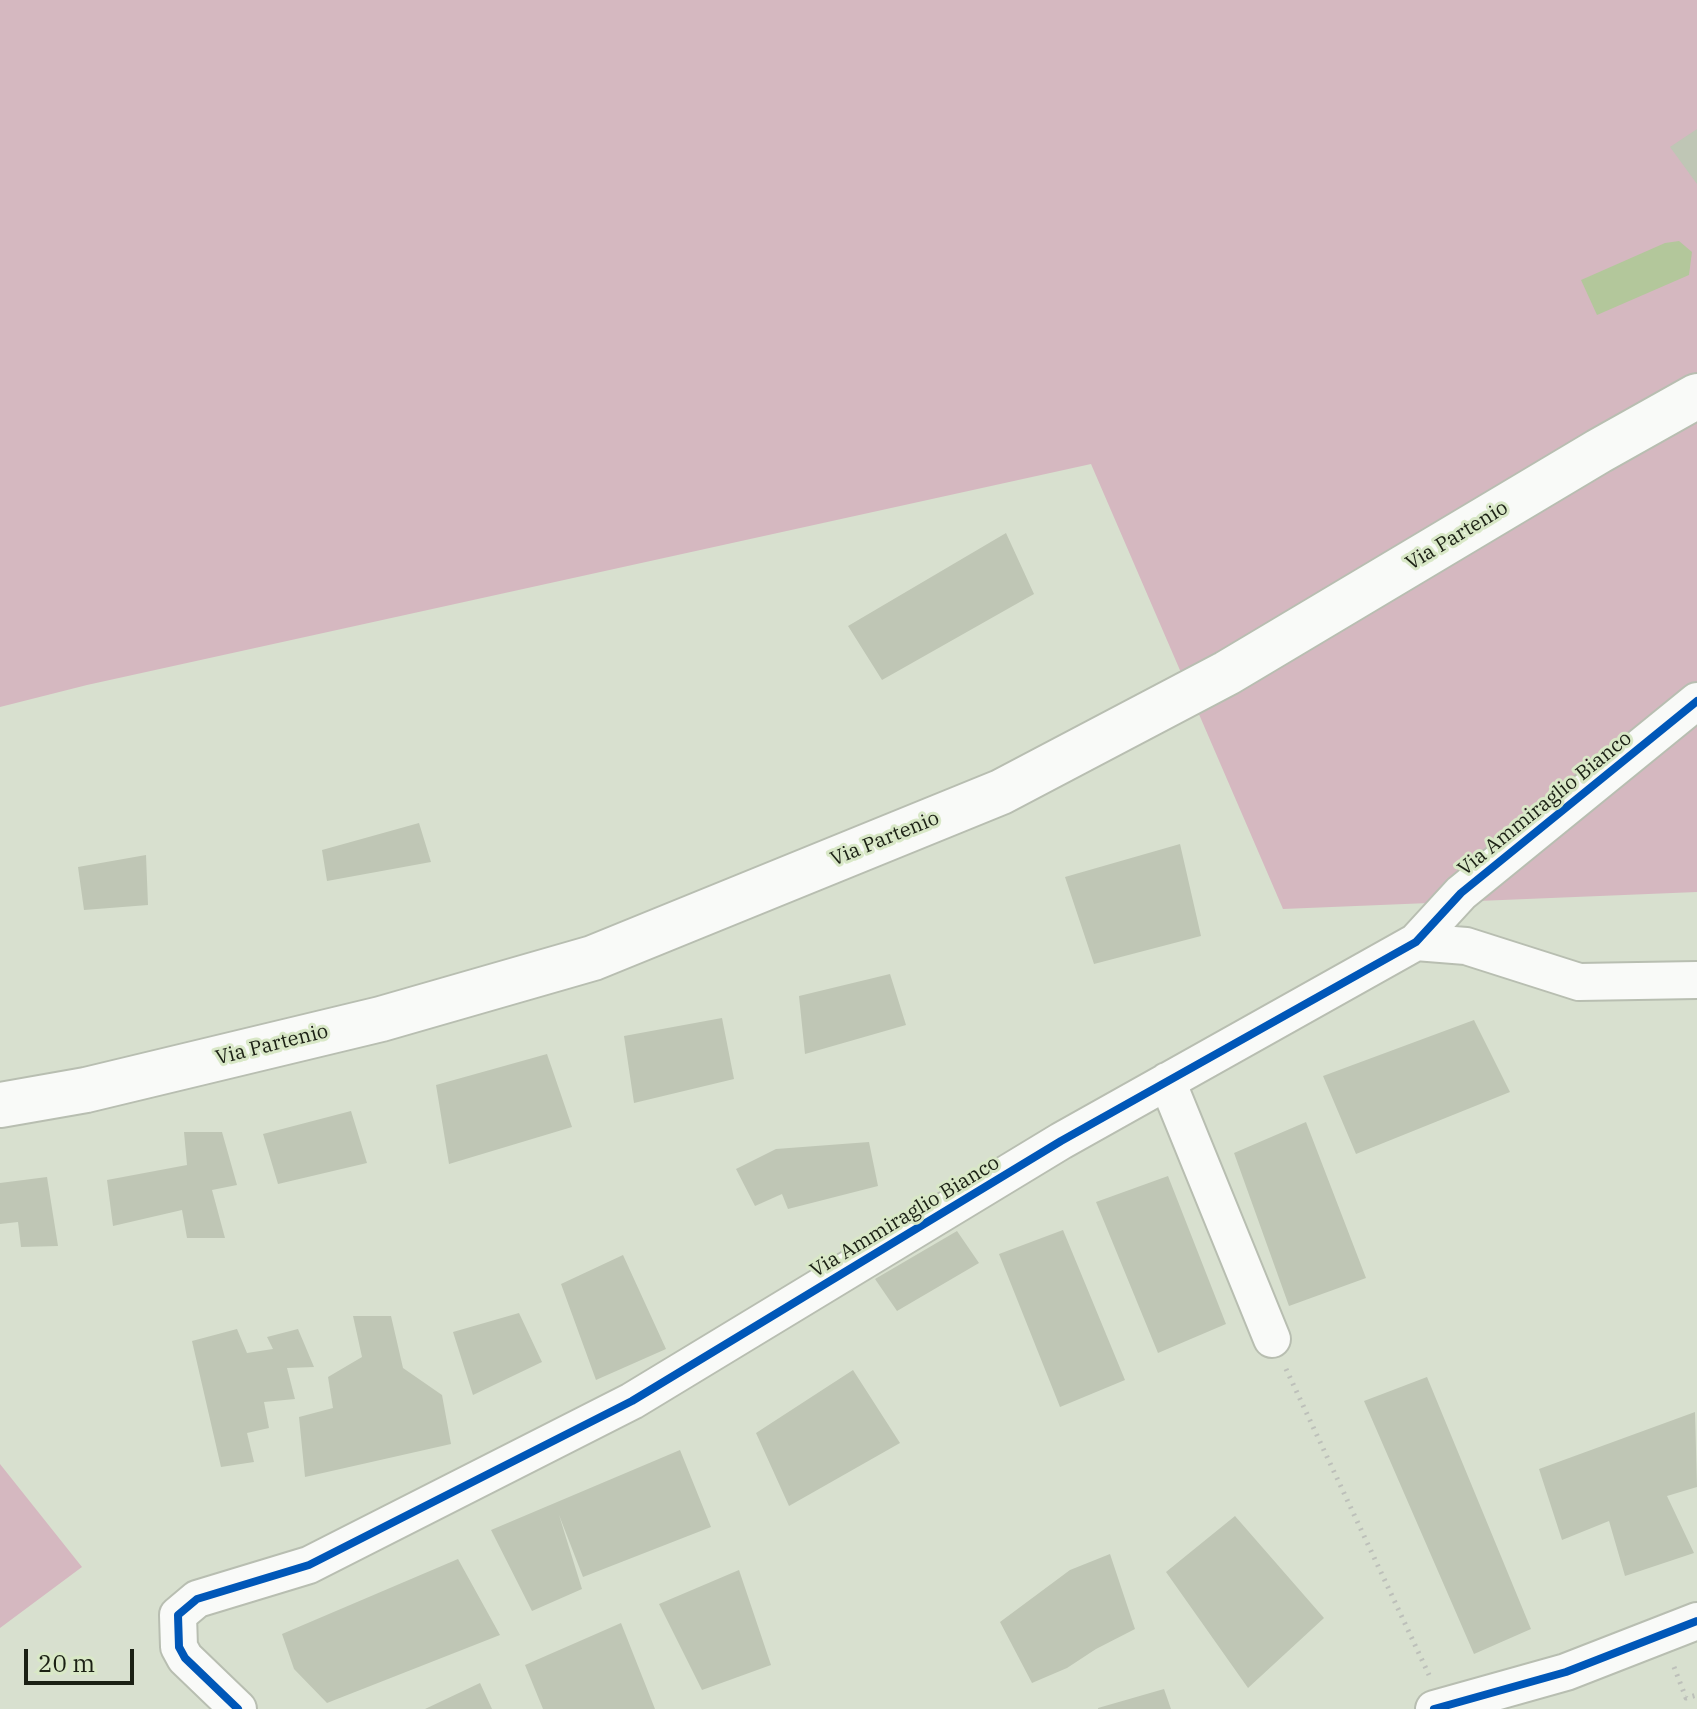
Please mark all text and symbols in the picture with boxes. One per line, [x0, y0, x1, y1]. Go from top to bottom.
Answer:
street label: Via Partenio [1402, 496, 1512, 576]
street label: Via Ammiraglio Bianco [1453, 727, 1637, 881]
street label: Via Partenio [827, 806, 943, 872]
street label: Via Partenio [213, 1019, 331, 1071]
street label: Via Ammiraglio Bianco [806, 1151, 1004, 1283]
scale bar [28, 1633, 138, 1683]
text: 20 m [38, 1647, 95, 1679]

